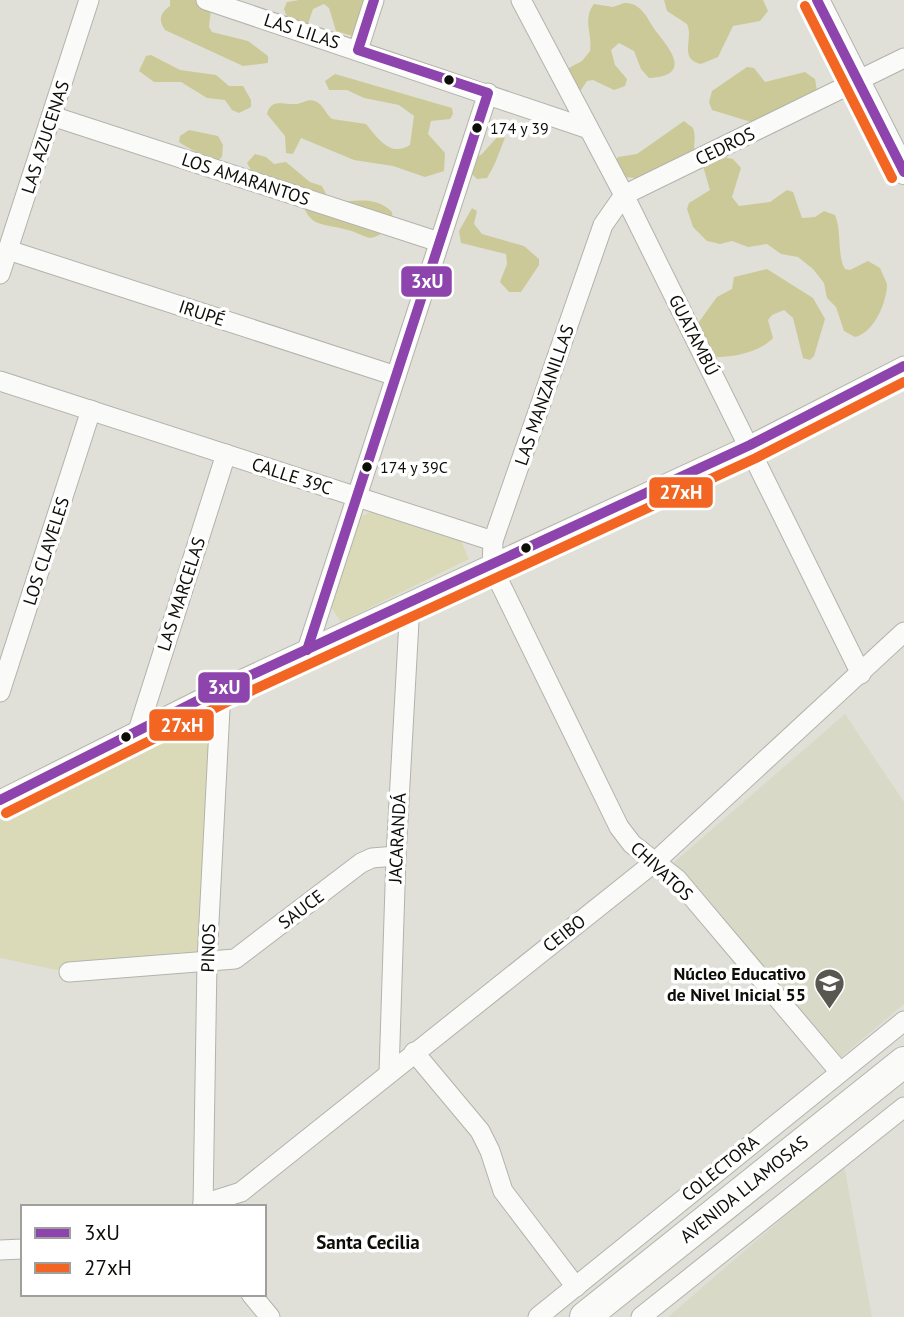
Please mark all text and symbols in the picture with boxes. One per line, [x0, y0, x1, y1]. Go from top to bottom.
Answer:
street label: LAS LILAS [261, 8, 343, 54]
unlabelled marker [442, 73, 456, 87]
street label: LAS AZUCENAS [16, 77, 74, 197]
place label: 174 y 39 [490, 118, 549, 138]
marker: 174 y 39 [470, 121, 484, 135]
street label: CEDROS [691, 122, 759, 170]
street label: LOS AMARANTOS [179, 147, 313, 211]
line badge: 3xU [400, 265, 453, 298]
text: 3xU [411, 269, 443, 293]
street label: GUATAMBÚ [664, 291, 724, 379]
street label: IRUPÉ [176, 295, 228, 331]
street label: LAS MANZANILLAS [509, 322, 579, 468]
street label: CALLE 39C [249, 452, 335, 500]
place label: 174 y 39C [380, 457, 448, 477]
marker: 174 y 39C [360, 460, 374, 474]
line badge: 27xH [648, 476, 714, 509]
text: 27xH [660, 480, 702, 504]
street label: LOS CLAVELES [18, 494, 74, 608]
street label: LAS MARCELAS [152, 534, 210, 654]
unlabelled marker [519, 541, 533, 555]
line badge: 3xU [197, 671, 251, 704]
text: 3xU [208, 675, 240, 699]
line badge: 27xH [148, 708, 215, 742]
text: 27xH [161, 713, 203, 737]
unlabelled marker [119, 730, 133, 744]
street label: JACARANDÁ [383, 792, 411, 885]
street label: CHIVATOS [626, 836, 698, 906]
street label: SAUCE [273, 884, 329, 934]
street label: CEIBO [538, 909, 590, 957]
street label: PINOS [196, 923, 220, 973]
place label: Núcleo Educativo de Nivel Inicial 55 [667, 962, 806, 1006]
school or university icon: Núcleo Educativo de Nivel Inicial 55 [812, 966, 846, 1010]
street label: COLECTORA [677, 1129, 764, 1206]
street label: AVENIDA LLAMOSAS [675, 1130, 813, 1248]
legend [21, 1205, 266, 1296]
text: 3xU [84, 1219, 120, 1246]
district label: Santa Cecilia [316, 1230, 420, 1254]
text: 27xH [84, 1254, 132, 1281]

